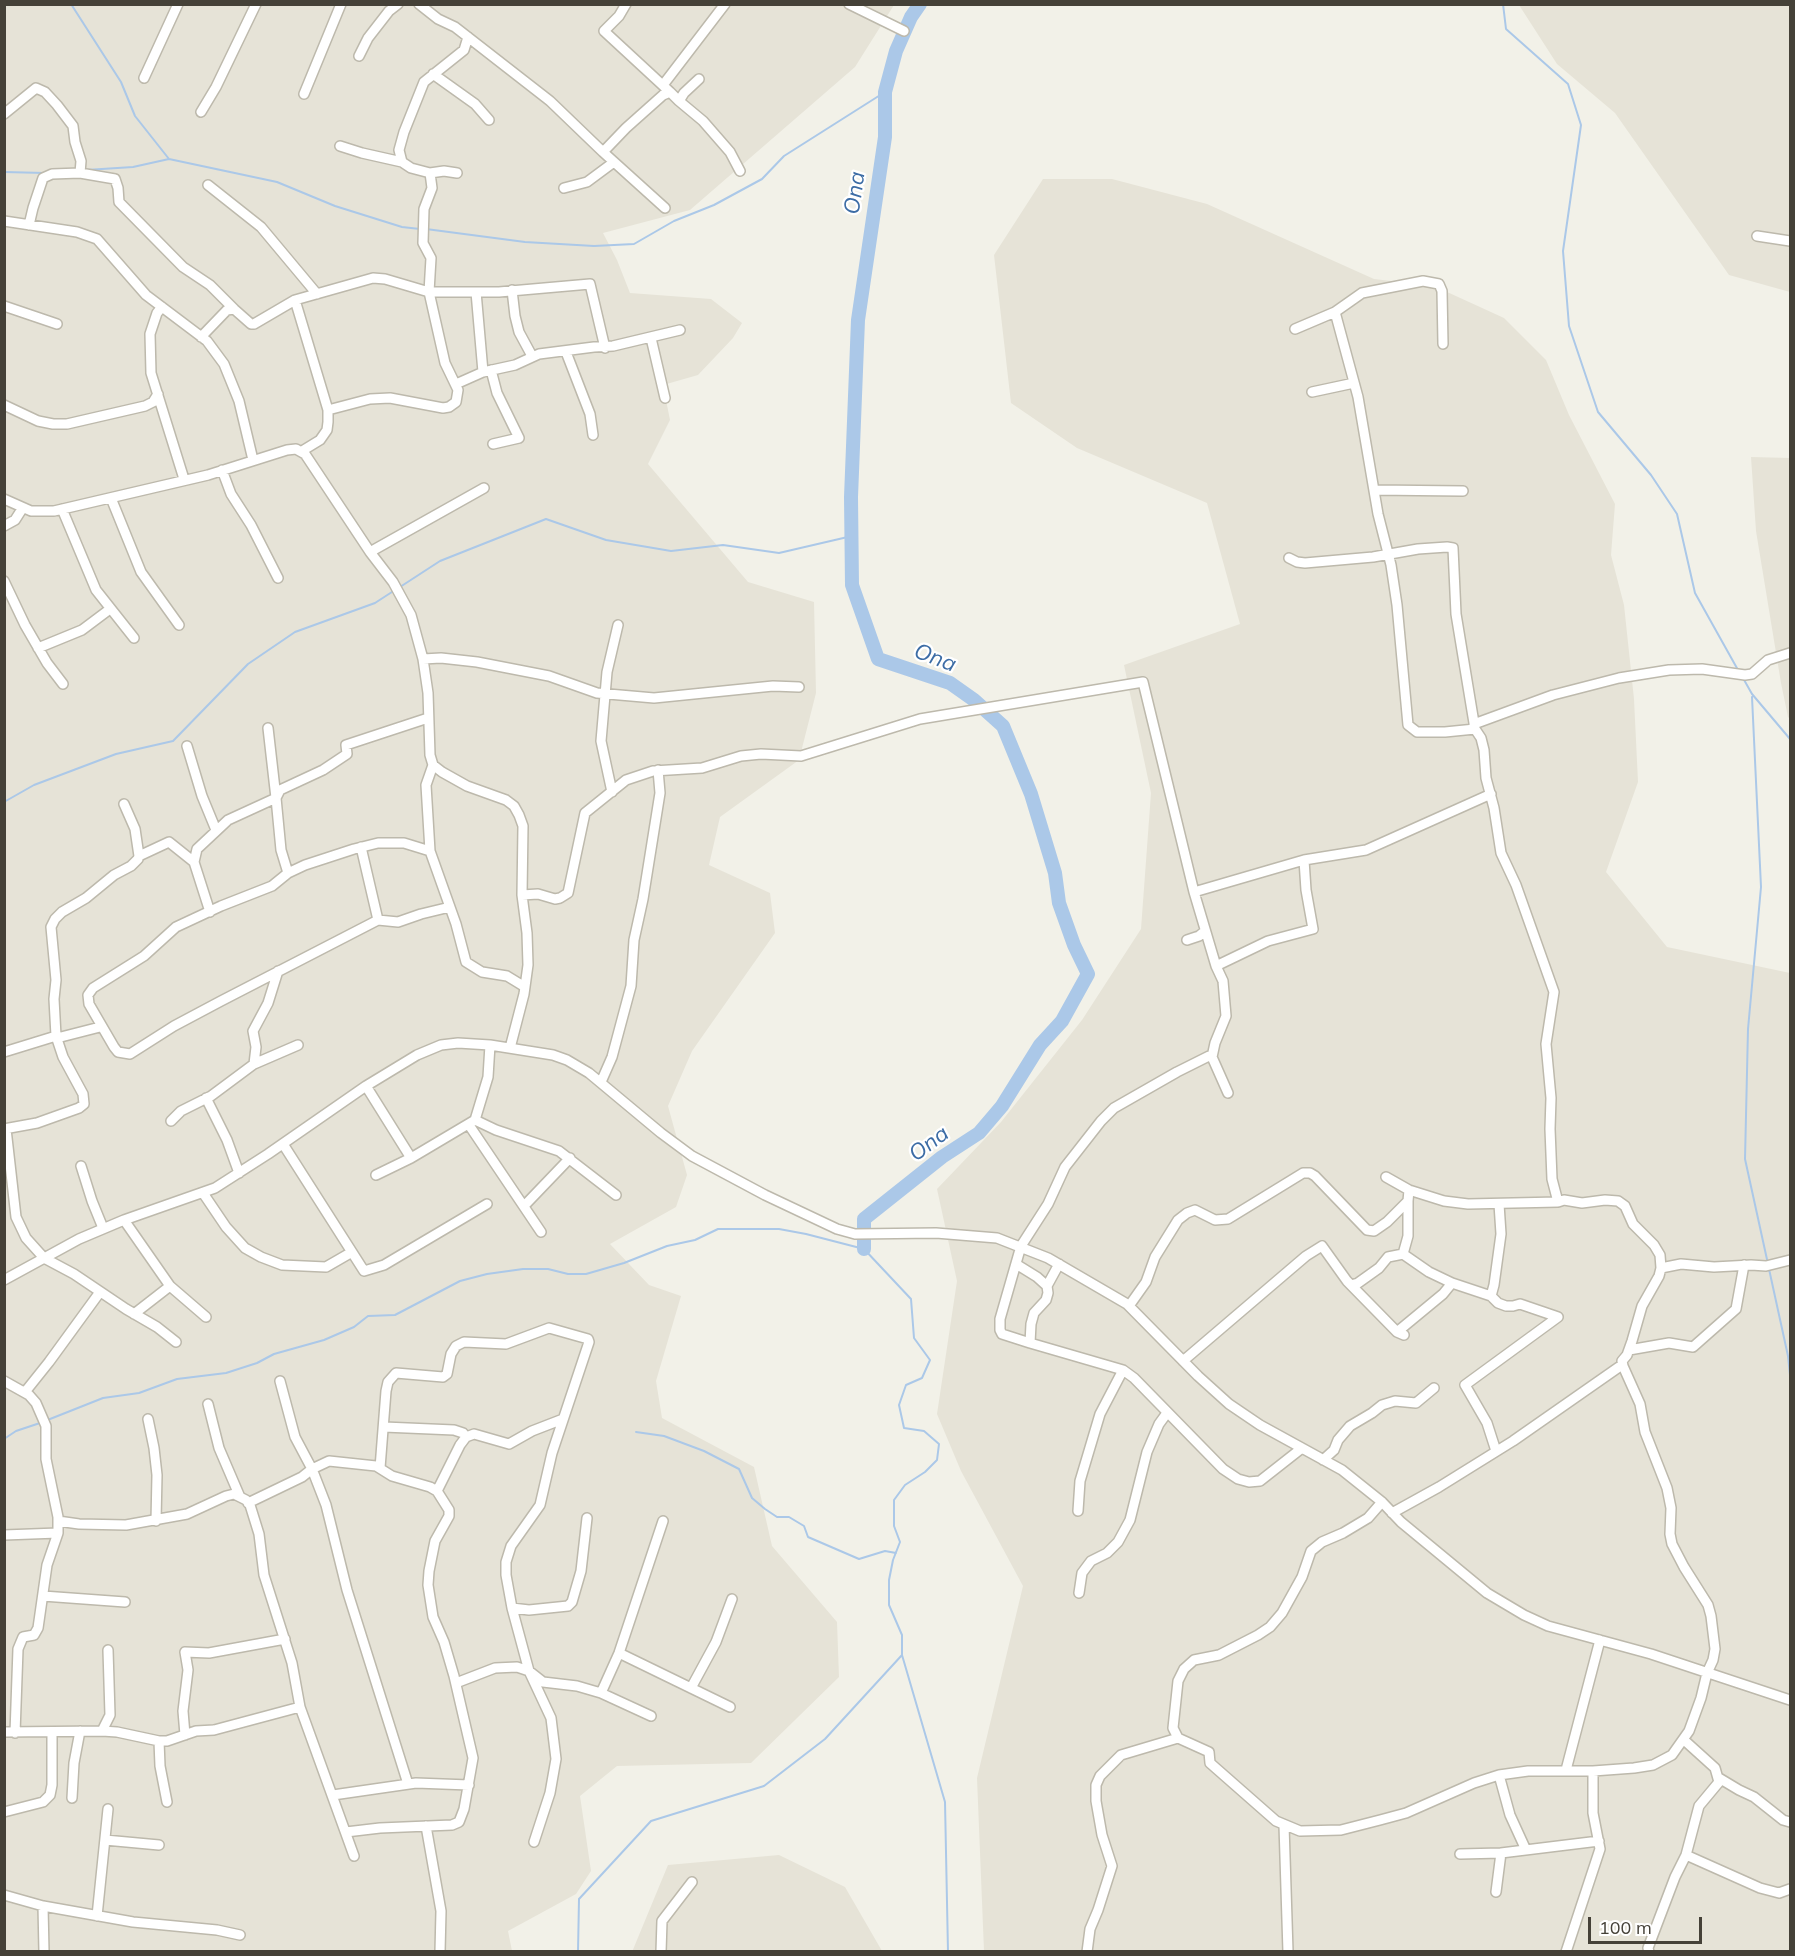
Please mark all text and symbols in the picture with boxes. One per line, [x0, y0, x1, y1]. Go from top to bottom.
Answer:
water label: Ona [839, 170, 871, 216]
water label: Ona [910, 638, 960, 678]
water label: Ona [904, 1120, 954, 1168]
scale bar [1591, 1905, 1705, 1943]
text: 100 m [1599, 1916, 1652, 1939]

